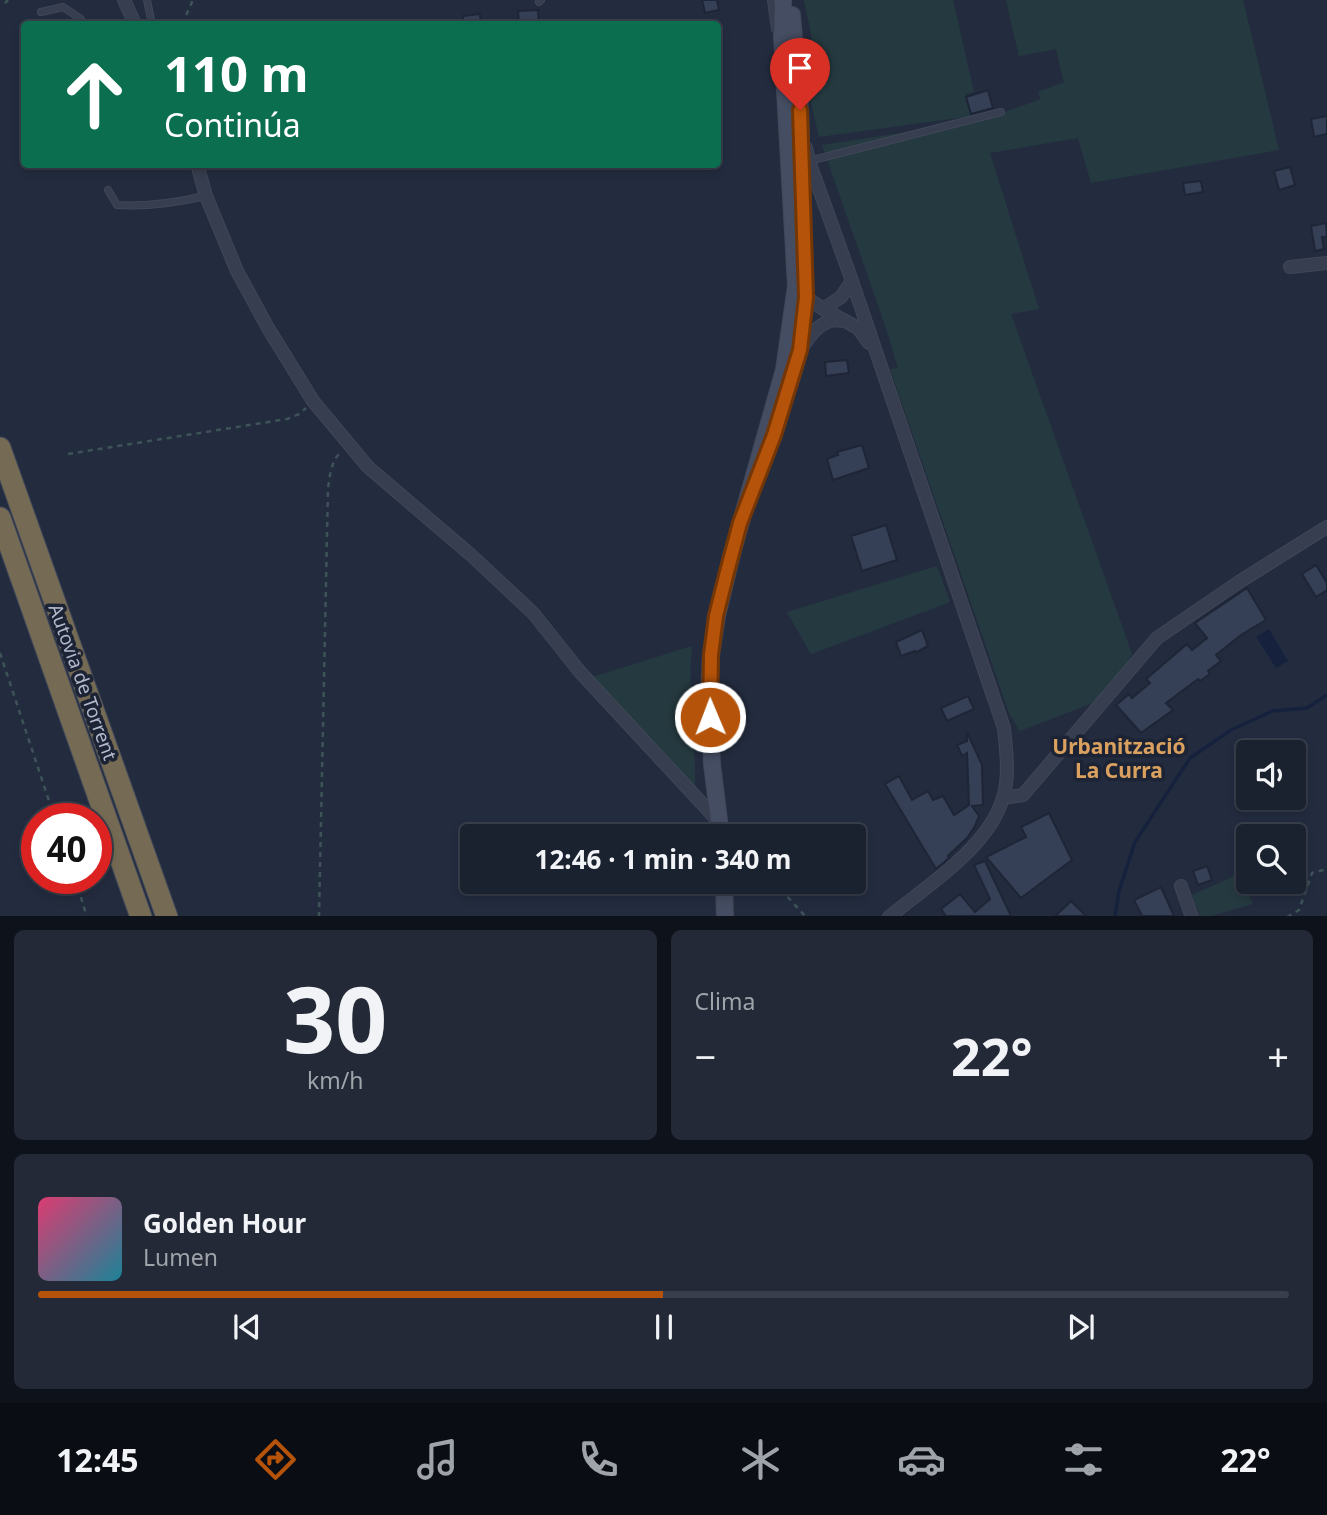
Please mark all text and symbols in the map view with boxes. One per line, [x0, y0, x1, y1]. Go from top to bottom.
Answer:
pin [770, 38, 830, 110]
text: 110 m [164, 40, 309, 106]
icon: ahead [49, 49, 140, 140]
icon: arrive [781, 49, 819, 87]
text: Continúa [164, 103, 301, 146]
street label: Autovia de Torrent [43, 600, 123, 764]
position arrow [673, 680, 747, 754]
district label: Urbanització La Curra [1052, 732, 1186, 784]
map controls [1236, 740, 1306, 894]
button: sound [1236, 740, 1306, 810]
speed limit sign: 40 [21, 803, 112, 894]
button: search [1236, 824, 1306, 894]
text: 12:46 · 1 min · 340 m [535, 841, 791, 877]
text: 30 [283, 956, 387, 1080]
text: Clima [695, 985, 755, 1017]
text: 22° [951, 1020, 1033, 1091]
text: − [695, 1030, 716, 1082]
text: + [1267, 1030, 1289, 1082]
text: km/h [307, 1064, 364, 1096]
text: Golden Hour [143, 1205, 306, 1241]
text: Lumen [143, 1241, 218, 1273]
icon: previous [228, 1308, 266, 1346]
icon: pause [645, 1308, 683, 1346]
icon: next [1062, 1308, 1100, 1346]
icon: directions [251, 1435, 300, 1484]
icon: music [413, 1435, 462, 1484]
icon: phone [574, 1435, 623, 1484]
icon: climate [736, 1435, 785, 1484]
icon: car [897, 1435, 946, 1484]
icon: filters [1059, 1435, 1108, 1484]
text: 12:45 [56, 1438, 139, 1481]
text: 22° [1220, 1438, 1271, 1481]

